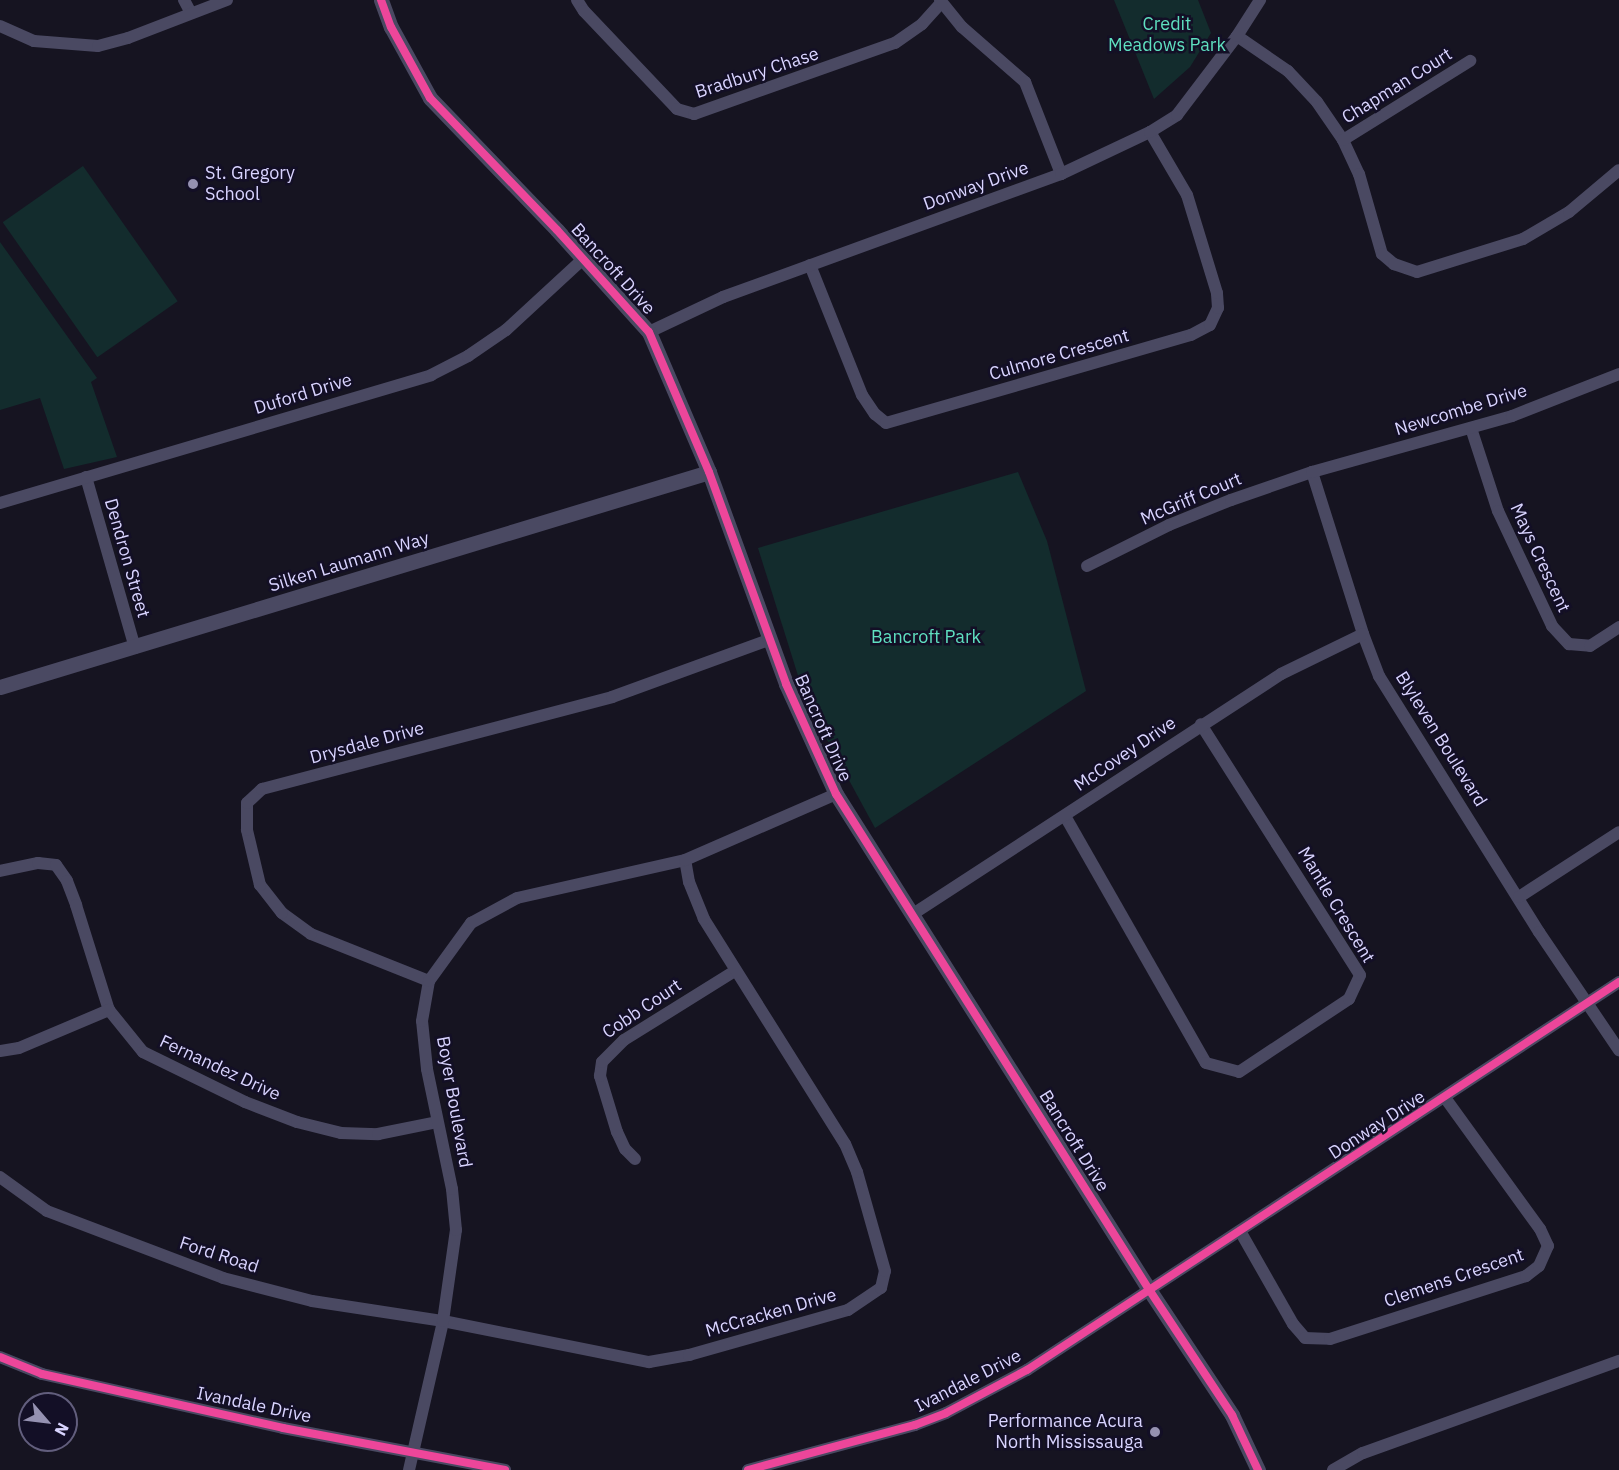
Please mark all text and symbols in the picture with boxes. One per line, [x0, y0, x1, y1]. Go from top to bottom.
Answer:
park label: Credit Meadows Park [1108, 14, 1226, 57]
street label: Bradbury Chase [692, 43, 822, 103]
street label: Chapman Court [1338, 44, 1456, 128]
street label: Donway Drive [920, 157, 1032, 215]
place label: St. Gregory School [205, 163, 295, 206]
marker: St. Gregory School [186, 177, 200, 191]
street label: Bancroft Drive [566, 219, 660, 319]
street label: Culmore Crescent [987, 325, 1131, 385]
street label: Duford Drive [251, 369, 355, 419]
street label: Newcombe Drive [1392, 380, 1530, 440]
street label: McGriff Court [1137, 468, 1245, 530]
street label: Dendron Street [100, 496, 154, 620]
street label: Mays Crescent [1505, 500, 1575, 616]
street label: Silken Laumann Way [266, 527, 432, 597]
park label: Bancroft Park [871, 626, 981, 648]
street label: Blyleven Boulevard [1391, 668, 1491, 810]
street label: Bancroft Drive [790, 671, 856, 785]
street label: McCovey Drive [1070, 712, 1180, 796]
street label: Drysdale Drive [308, 717, 426, 769]
street label: Mantle Crescent [1293, 843, 1379, 967]
street label: Cobb Court [598, 975, 686, 1043]
street label: Fernandez Drive [156, 1031, 284, 1105]
street label: Boyer Boulevard [432, 1034, 476, 1170]
street label: Bancroft Drive [1034, 1086, 1114, 1196]
street label: Donway Drive [1325, 1086, 1429, 1164]
street label: Ford Road [177, 1232, 261, 1278]
street label: Clemens Crescent [1381, 1244, 1527, 1312]
street label: McCracken Drive [703, 1284, 839, 1342]
street label: Ivandale Drive [911, 1345, 1025, 1417]
street label: Ivandale Drive [195, 1382, 313, 1428]
north arrow [18, 1392, 78, 1452]
place label: Performance Acura North Mississauga [988, 1411, 1143, 1454]
text: N [51, 1420, 74, 1439]
marker: Performance Acura North Mississauga [1148, 1425, 1162, 1439]

